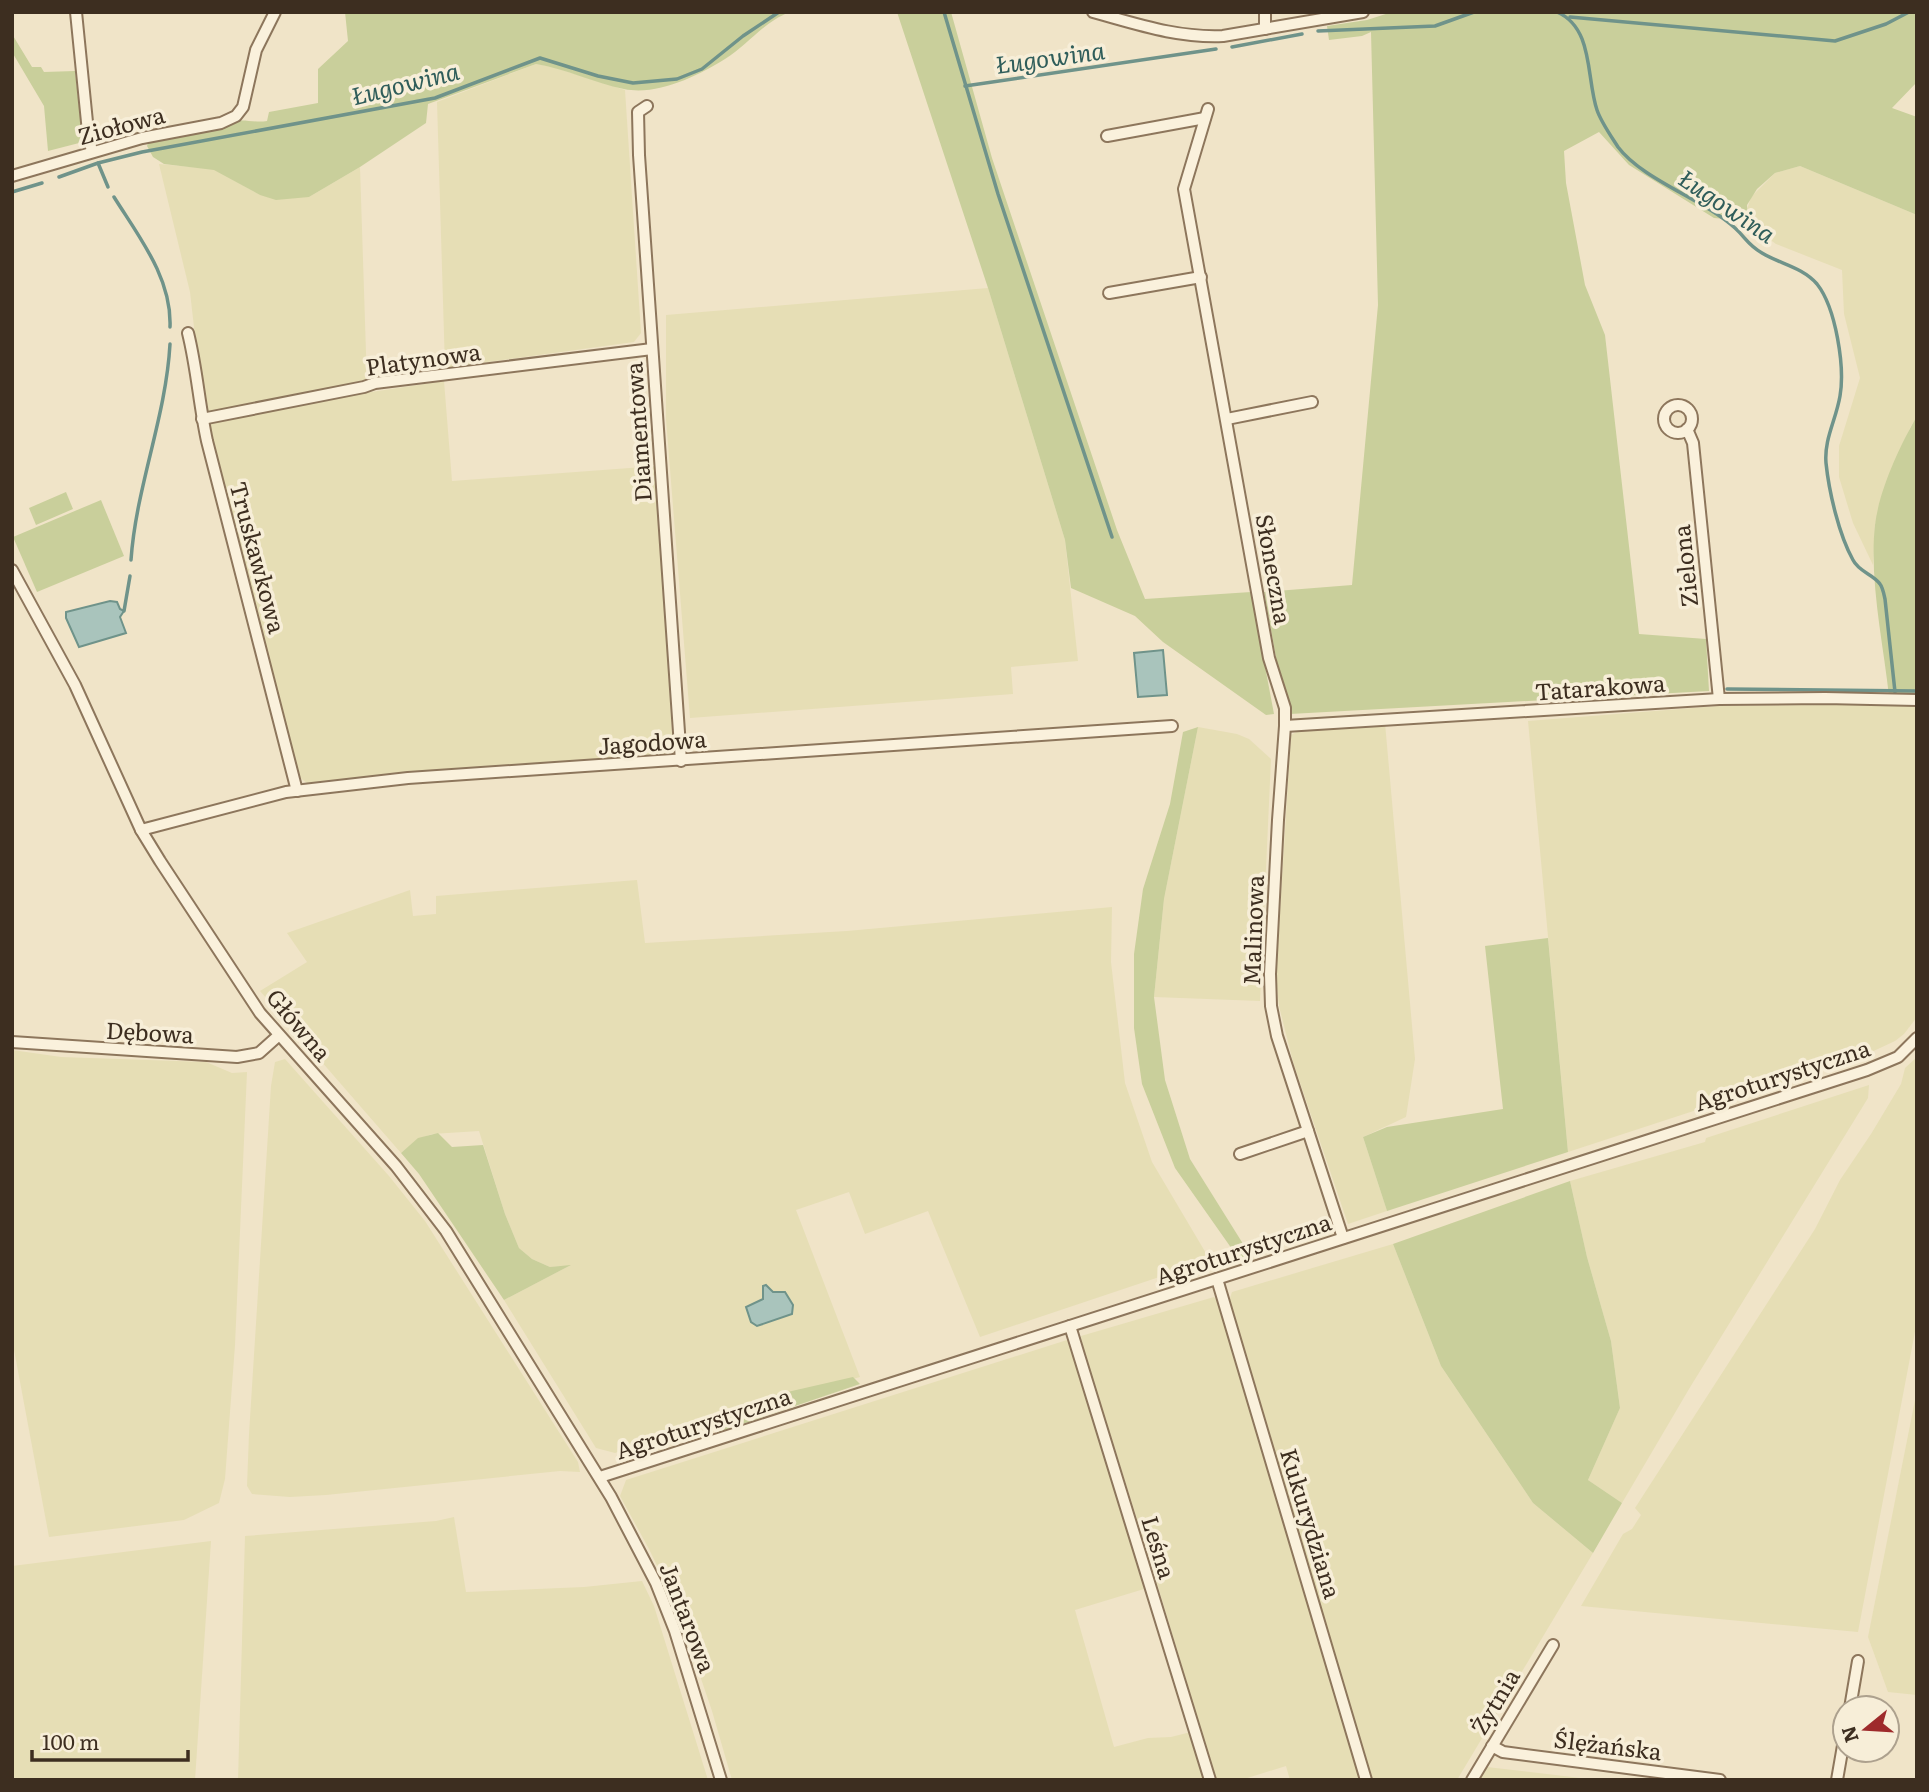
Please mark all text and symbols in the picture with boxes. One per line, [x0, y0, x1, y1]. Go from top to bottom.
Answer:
water label: Ługowina [993, 31, 1107, 81]
water label: Ługowina [347, 52, 463, 112]
street label: Ziołowa [74, 96, 169, 152]
water label: Ługowina [1673, 160, 1784, 250]
street label: Platynowa [363, 333, 483, 383]
street label: Diamentowa [615, 360, 659, 503]
street label: Truskawkowa [222, 477, 296, 637]
street label: Słoneczna [1249, 511, 1302, 628]
street label: Zielona [1663, 523, 1705, 609]
street label: Tatarakowa [1534, 664, 1667, 708]
street label: Jagodowa [596, 720, 708, 762]
street label: Malinowa [1233, 874, 1271, 986]
street label: Główna [260, 980, 341, 1068]
street label: Dębowa [105, 1012, 195, 1050]
street label: Agroturystyczna [1690, 1029, 1875, 1118]
street label: Agroturystyczna [1151, 1203, 1336, 1292]
street label: Agroturystyczna [611, 1377, 796, 1466]
street label: Kukurydziana [1273, 1444, 1351, 1603]
street label: Leśna [1134, 1511, 1186, 1583]
street label: Jantarowa [652, 1557, 726, 1678]
street label: Żytnia [1461, 1661, 1527, 1740]
north arrow [1831, 1694, 1901, 1764]
scale bar [32, 1718, 187, 1762]
street label: Ślężańska [1552, 1721, 1664, 1768]
text: N [1833, 1723, 1865, 1746]
text: 100 m [42, 1725, 99, 1756]

